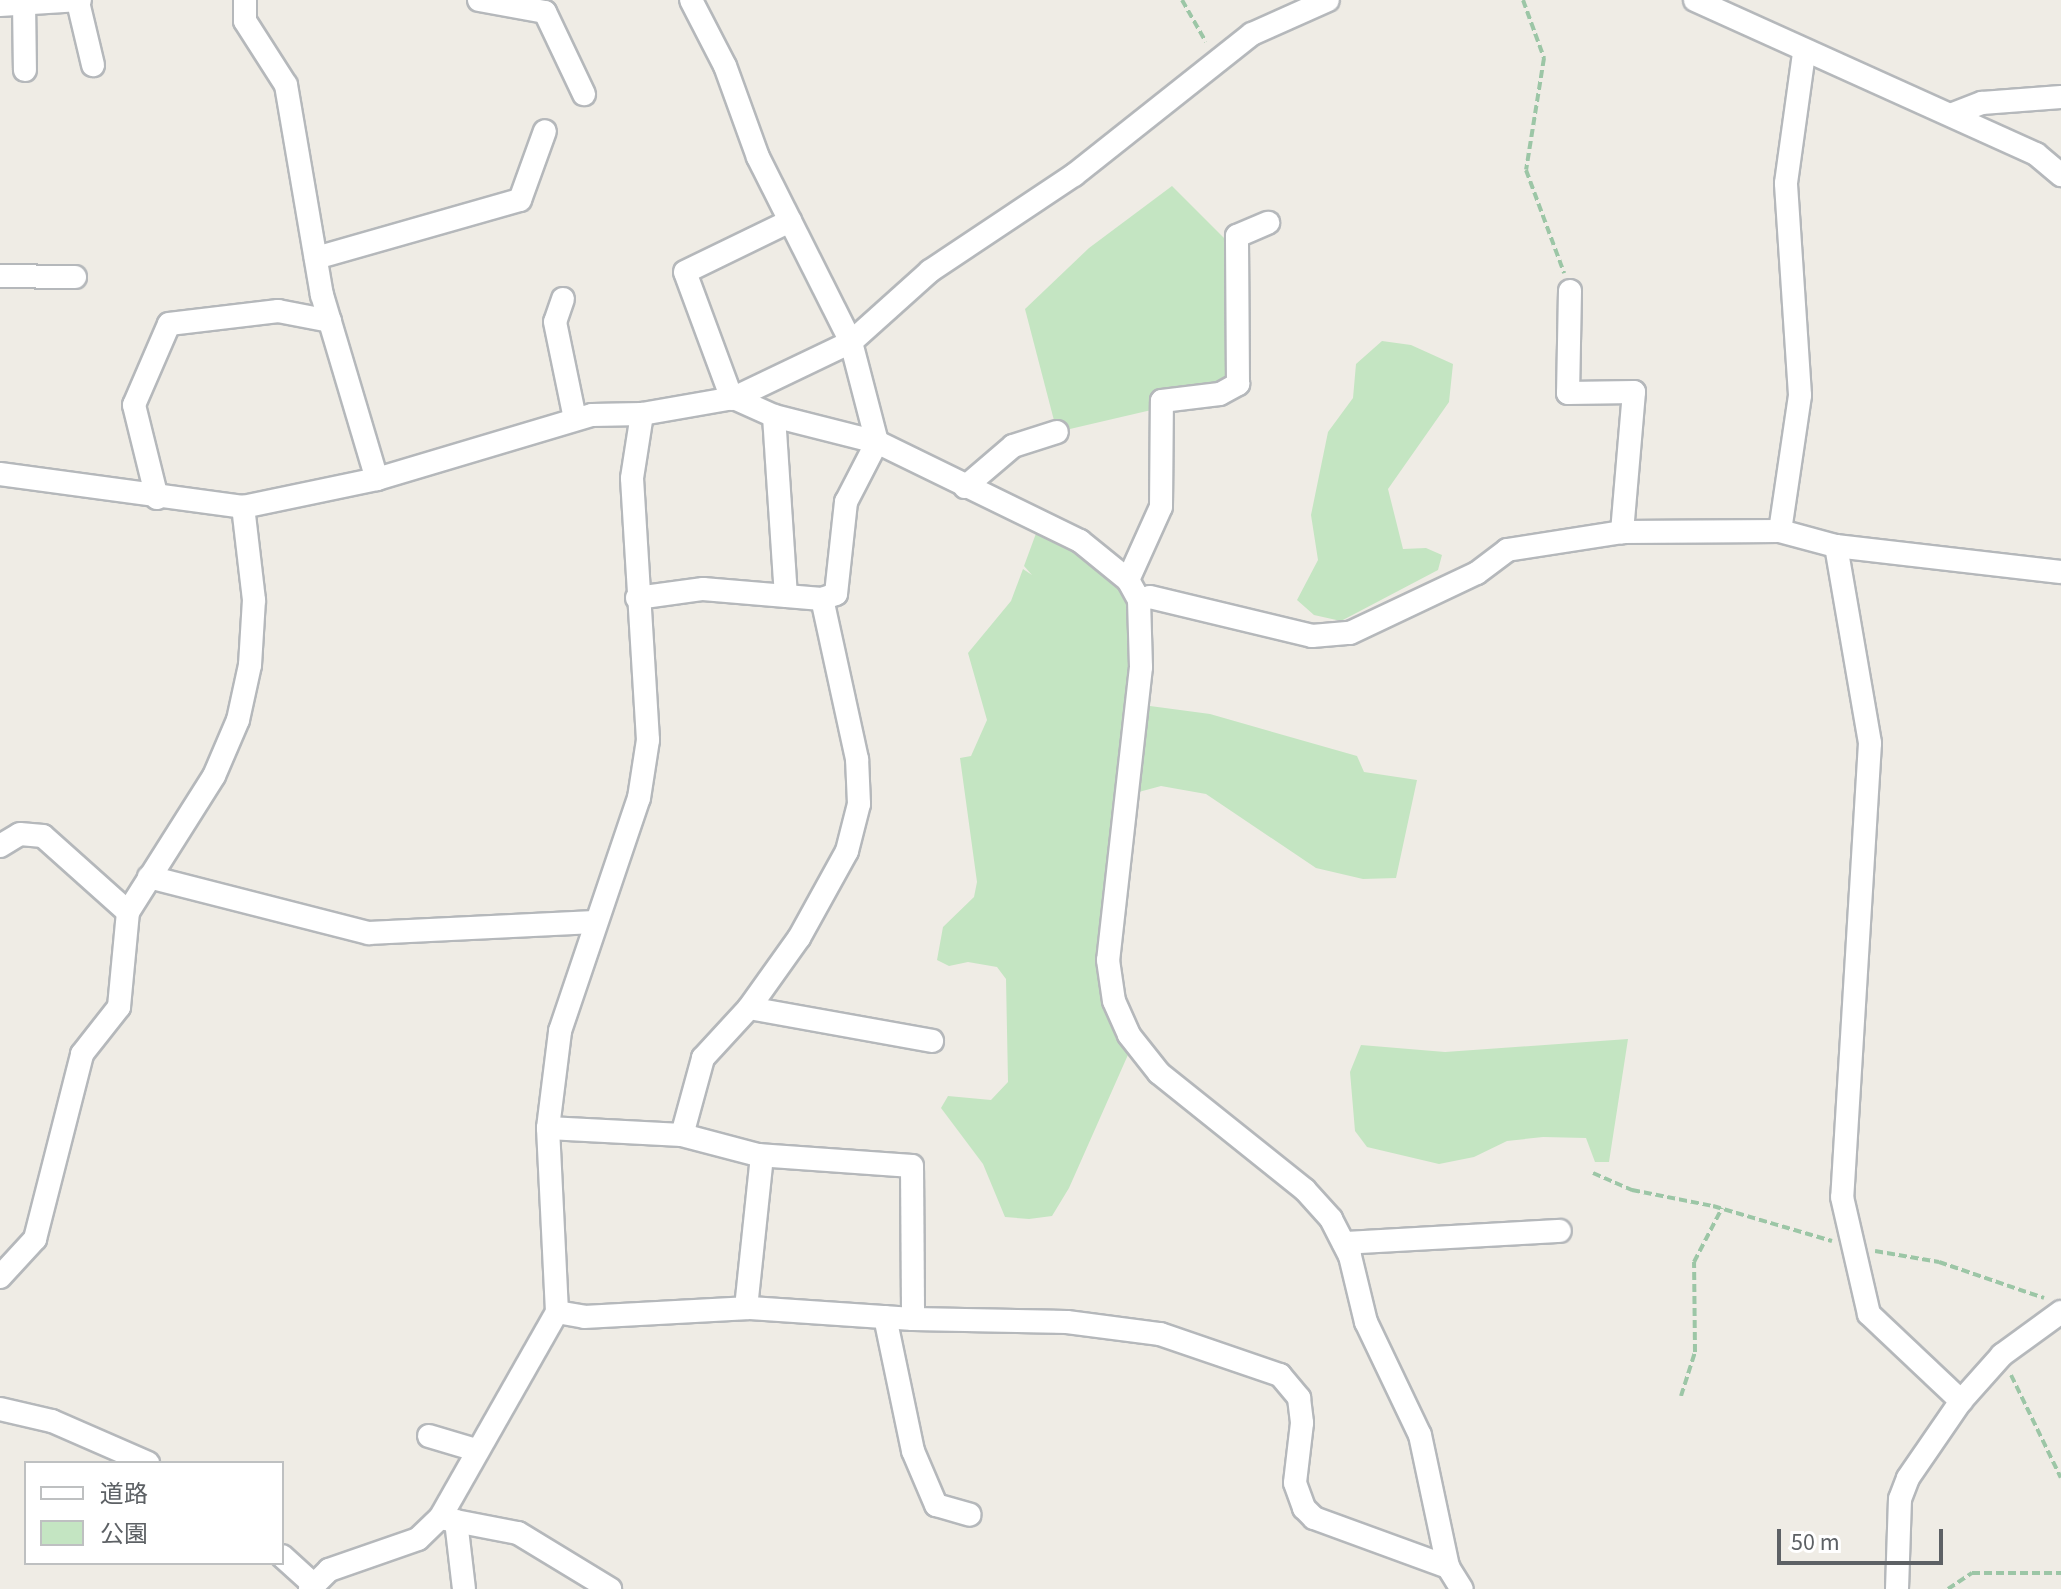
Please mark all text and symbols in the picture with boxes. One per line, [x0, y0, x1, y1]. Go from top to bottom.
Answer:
legend [24, 1461, 284, 1565]
text: 道路 [100, 1477, 148, 1512]
scale bar [1781, 1513, 1947, 1563]
text: 公園 [100, 1517, 148, 1552]
text: 50 m [1791, 1525, 1840, 1560]

